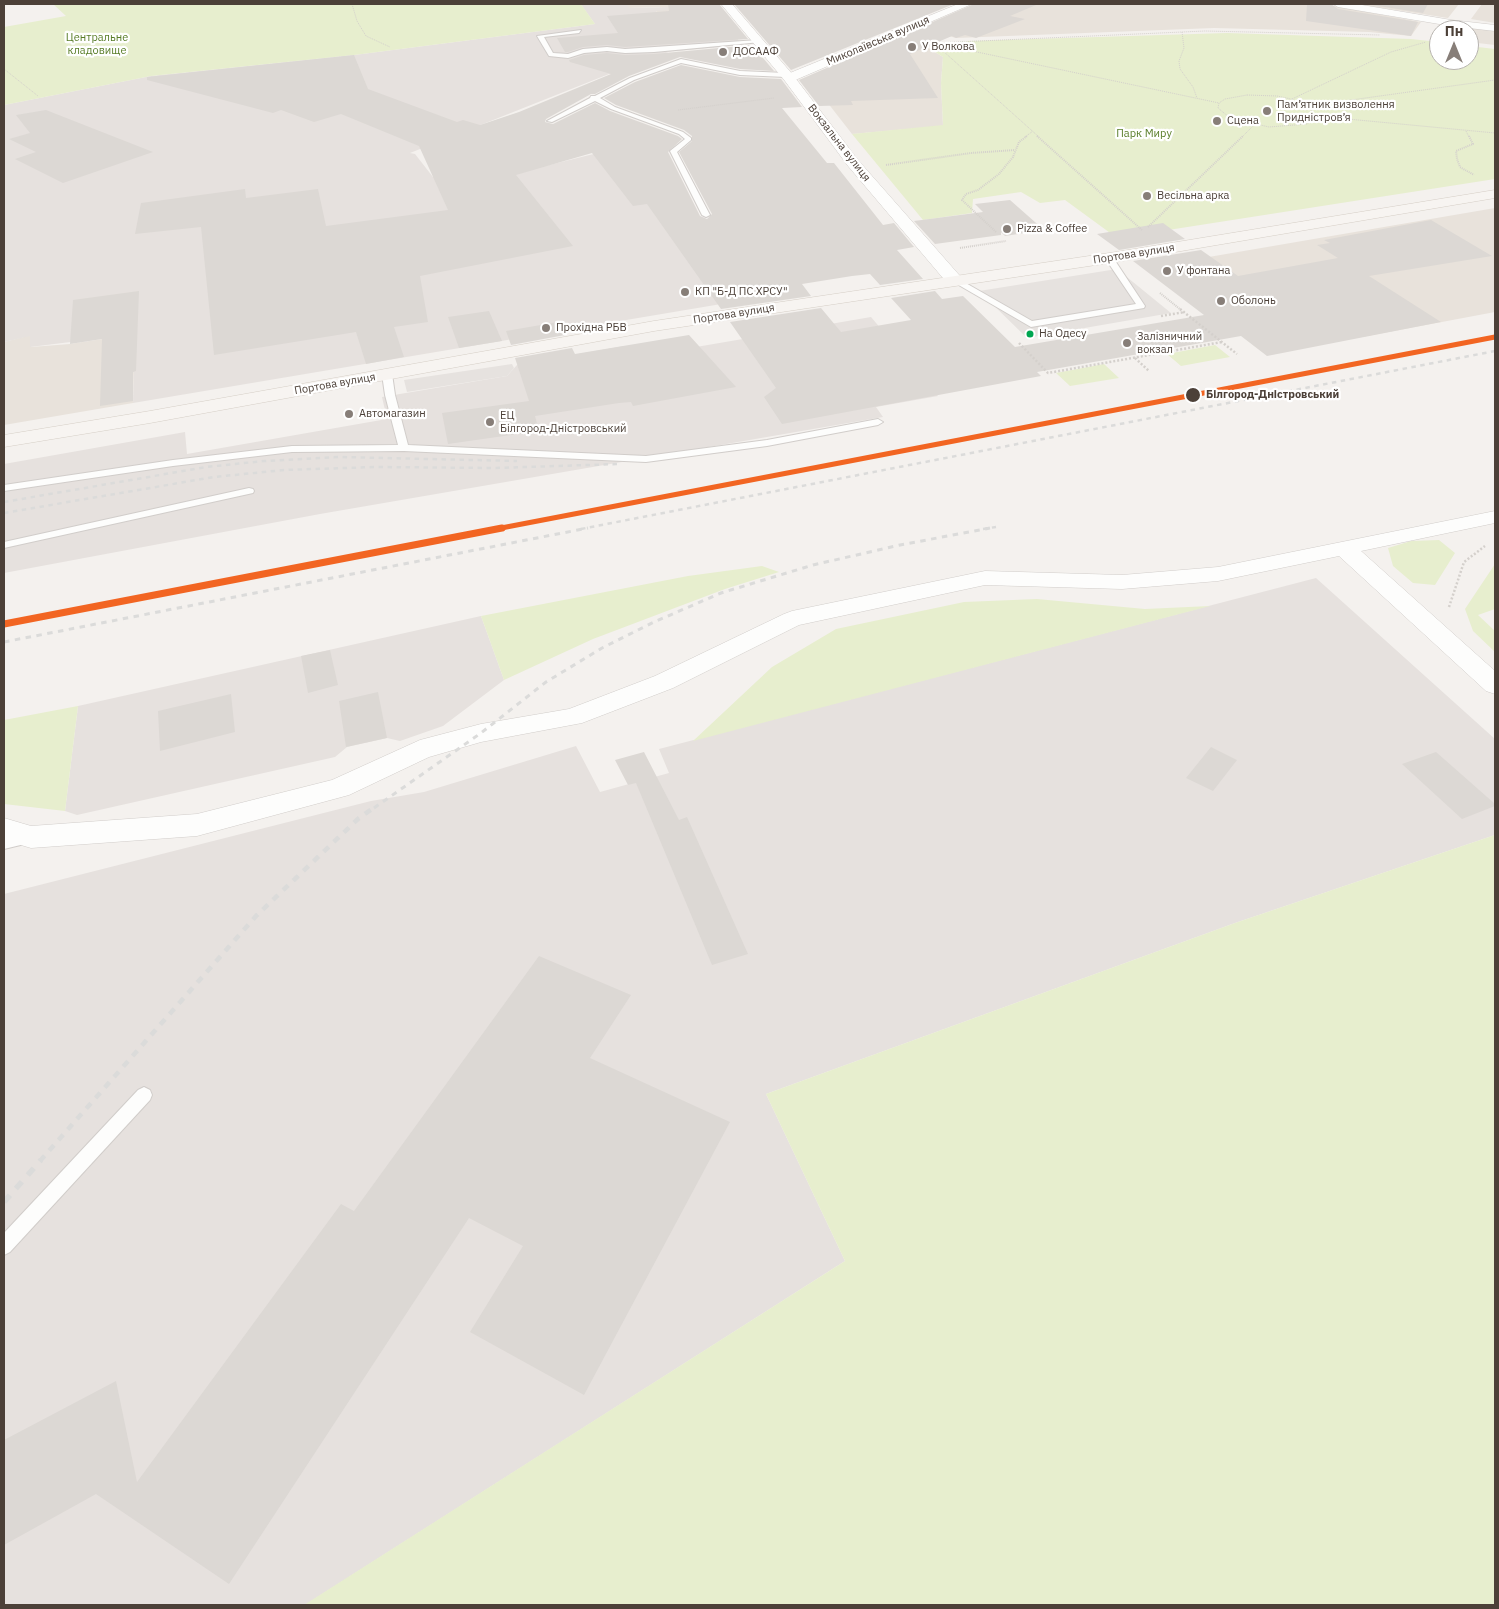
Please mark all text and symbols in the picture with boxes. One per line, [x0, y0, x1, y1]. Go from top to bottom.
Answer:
street label: Миколаївська вулиця [825, 13, 931, 69]
north arrow [1429, 20, 1479, 70]
text: Пн [1445, 22, 1463, 40]
park label: Центральне кладовище [66, 31, 128, 57]
place label: У Волкова [922, 40, 975, 54]
marker: У Волкова [906, 41, 918, 53]
place label: ДОСААФ [733, 45, 779, 59]
marker: ДОСААФ [717, 46, 729, 58]
place label: Пам’ятник визволення Придністров’я [1277, 98, 1395, 124]
street label: Вокзальна вулиця [805, 102, 873, 184]
marker: Пам’ятник визволення Придністров’я [1261, 105, 1273, 117]
place label: Сцена [1227, 114, 1259, 128]
marker: Сцена [1211, 115, 1223, 127]
park label: Парк Миру [1116, 127, 1172, 141]
place label: Весільна арка [1157, 189, 1229, 203]
marker: Весільна арка [1141, 190, 1153, 202]
place label: Pizza & Coffee [1017, 222, 1087, 236]
marker: Pizza & Coffee [1001, 223, 1013, 235]
street label: Портова вулиця [1092, 241, 1176, 267]
place label: У фонтана [1177, 264, 1230, 278]
marker: У фонтана [1161, 265, 1173, 277]
place label: КП "Б-Д ПС ХРСУ" [695, 285, 788, 299]
marker: КП "Б-Д ПС ХРСУ" [679, 286, 691, 298]
place label: Оболонь [1231, 294, 1276, 308]
marker: Оболонь [1215, 295, 1227, 307]
street label: Портова вулиця [692, 301, 776, 327]
place label: Прохідна РБВ [556, 321, 627, 335]
marker: Прохідна РБВ [540, 322, 552, 334]
place label: На Одесу [1039, 327, 1087, 341]
marker: На Одесу [1025, 329, 1035, 339]
place label: Залізничний вокзал [1137, 330, 1202, 356]
marker: Залізничний вокзал [1121, 337, 1133, 349]
street label: Портова вулиця [293, 370, 377, 398]
marker: Білгород-Дністровський [1184, 386, 1202, 404]
place label: Білгород-Дністровський [1206, 388, 1339, 402]
place label: Автомагазин [359, 407, 426, 421]
marker: Автомагазин [343, 408, 355, 420]
place label: ЕЦ Білгород-Дністровський [500, 409, 627, 435]
marker: ЕЦ Білгород-Дністровський [484, 416, 496, 428]

